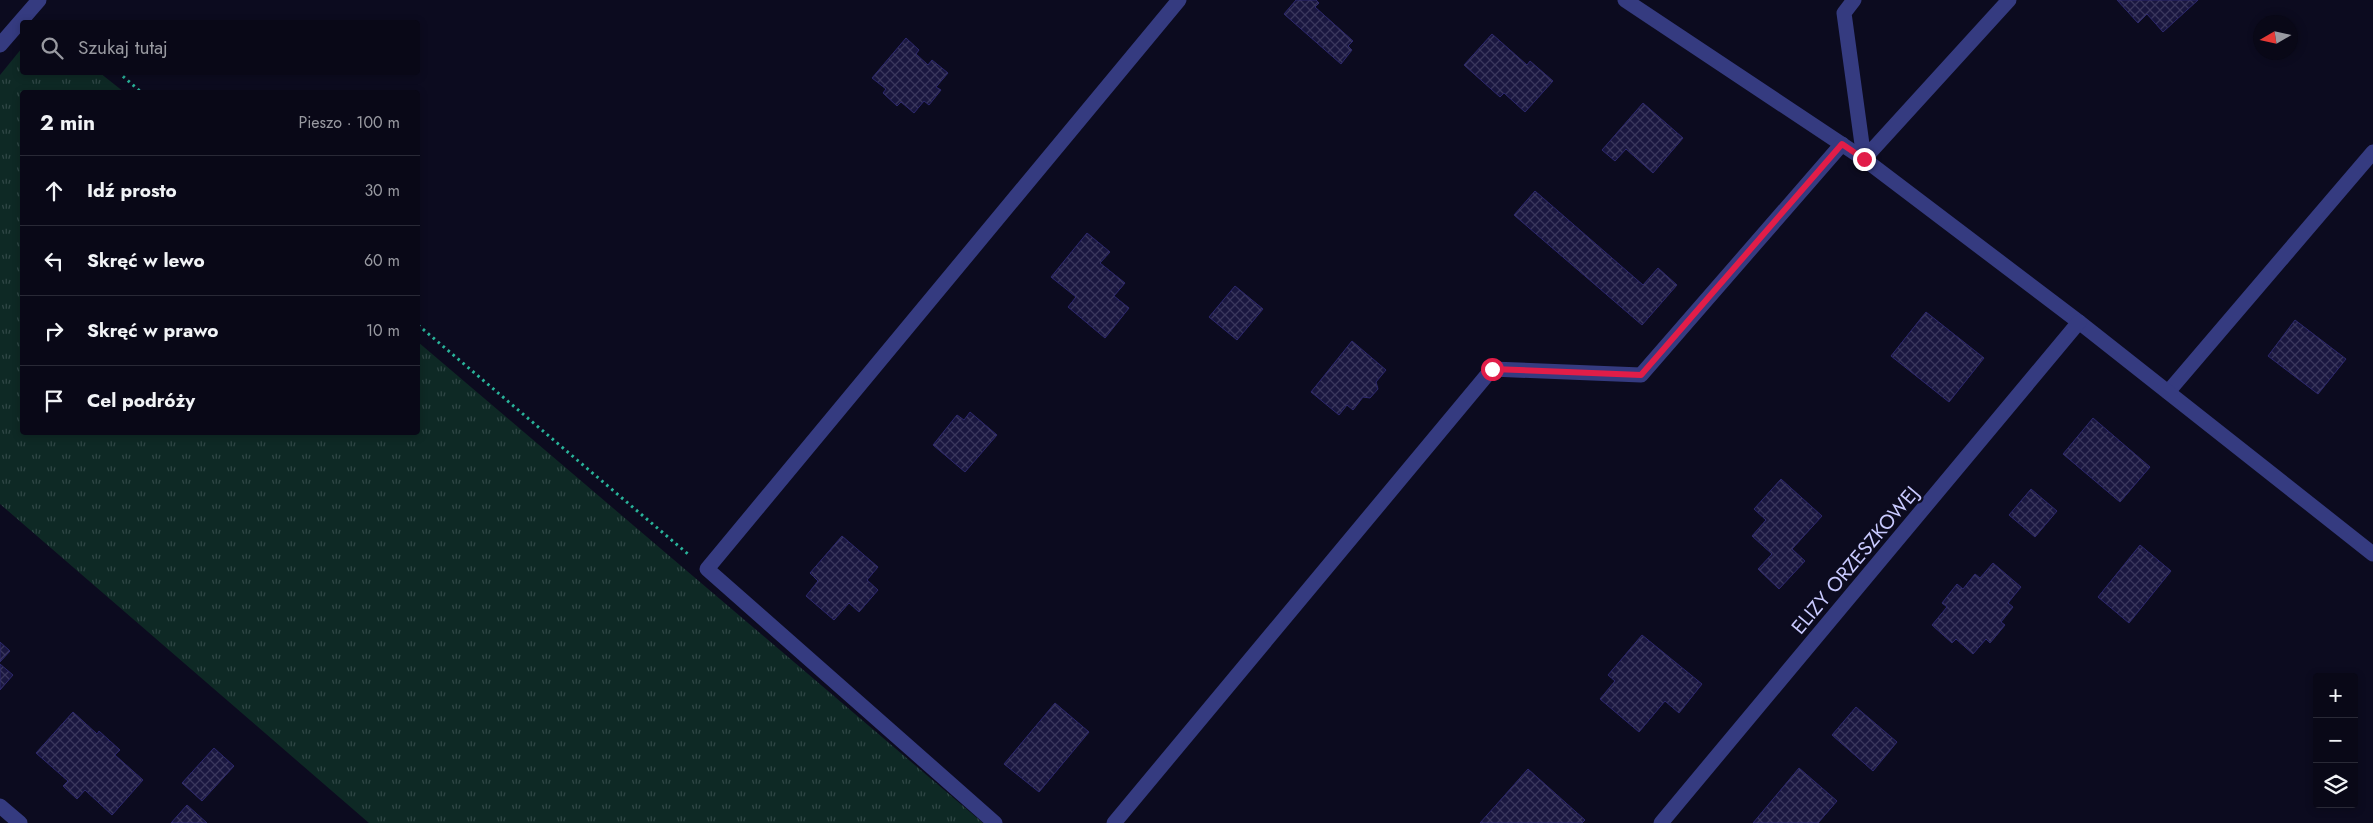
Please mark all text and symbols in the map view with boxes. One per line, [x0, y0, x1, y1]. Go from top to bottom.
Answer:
north arrow [2253, 15, 2298, 60]
search box [20, 20, 420, 75]
icon: search [38, 34, 66, 62]
text: Szukaj tutaj [78, 34, 168, 61]
text: 2 min [40, 108, 95, 138]
text: Pieszo · 100 m [298, 111, 400, 134]
route end [1853, 148, 1876, 171]
icon: ahead [40, 177, 68, 205]
text: Idź prosto [87, 177, 177, 204]
text: 30 m [364, 179, 400, 202]
icon: left [40, 247, 68, 275]
text: Skręć w lewo [87, 247, 205, 274]
text: 60 m [364, 249, 400, 272]
icon: right [40, 317, 68, 345]
text: Skręć w prawo [87, 317, 219, 344]
text: 10 m [366, 319, 400, 342]
route start [1481, 358, 1504, 381]
icon: arrive [40, 387, 68, 415]
text: Cel podróży [87, 387, 195, 414]
street label: ELIZY ORZESZKOWEJ [1785, 480, 1926, 641]
map controls [2313, 673, 2358, 808]
button: + [2313, 673, 2358, 718]
button: − [2313, 718, 2358, 763]
button: layers [2313, 763, 2358, 808]

